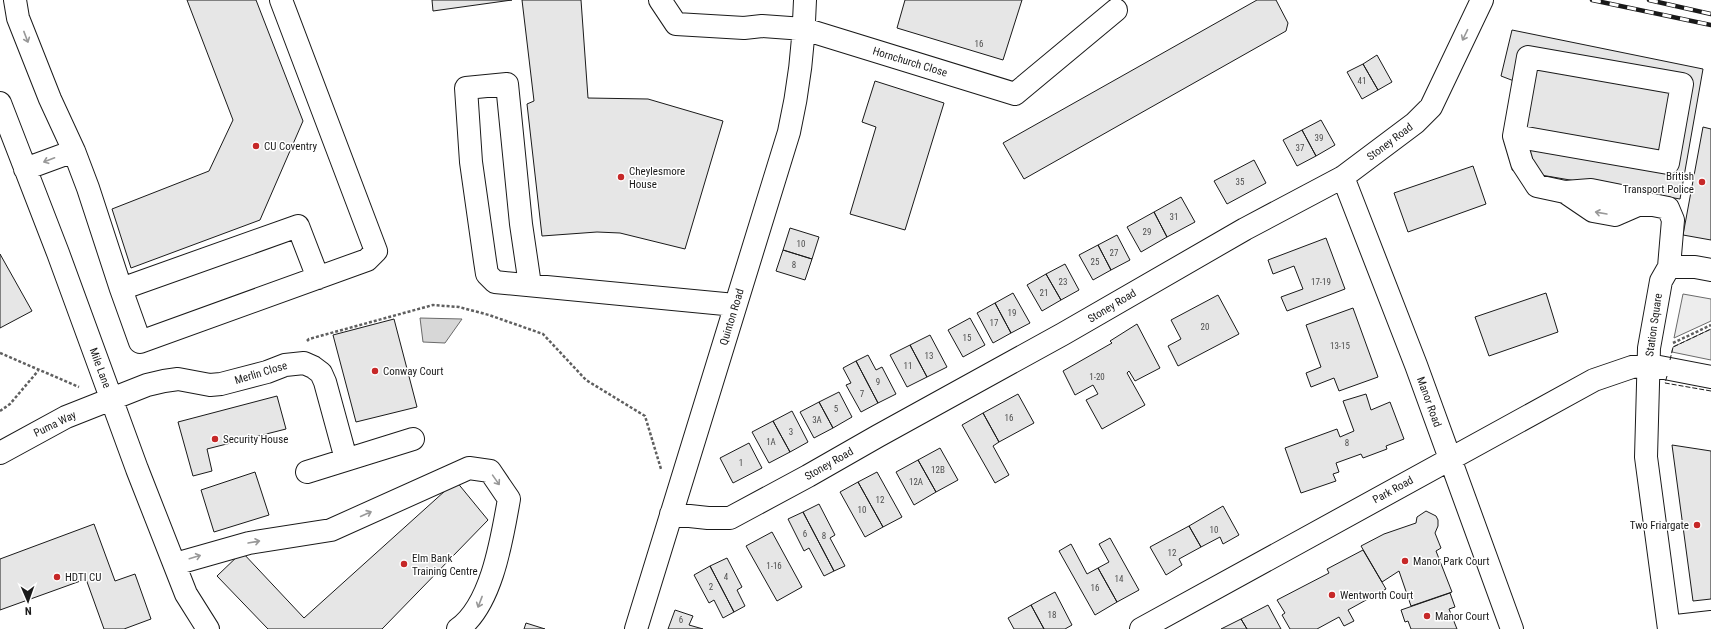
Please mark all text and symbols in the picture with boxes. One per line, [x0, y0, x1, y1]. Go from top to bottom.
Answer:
one-way arrow [1461, 29, 1468, 41]
one-way arrow [23, 31, 30, 43]
house number: 16 [975, 39, 983, 49]
street label: Hornchurch Close [871, 44, 949, 80]
house number: 41 [1358, 76, 1366, 86]
street label: Stoney Road [1365, 121, 1415, 163]
house number: 39 [1315, 133, 1323, 143]
place label: CU Coventry [264, 140, 317, 153]
marker: CU Coventry [251, 141, 261, 151]
house number: 37 [1296, 143, 1305, 153]
one-way arrow [44, 156, 56, 164]
place label: Cheylesmore House [629, 165, 685, 191]
place label: British Transport Police [1623, 170, 1694, 196]
marker: Cheylesmore House [616, 172, 626, 182]
house number: 35 [1236, 177, 1245, 187]
marker: British Transport Police [1697, 177, 1707, 187]
one-way arrow [1595, 208, 1608, 216]
house number: 31 [1170, 212, 1178, 222]
house number: 29 [1143, 227, 1151, 237]
house number: 10 [797, 239, 805, 249]
house number: 27 [1110, 248, 1119, 258]
house number: 25 [1091, 257, 1100, 267]
house number: 8 [792, 260, 796, 270]
house number: 23 [1059, 277, 1067, 287]
house number: 17-19 [1311, 277, 1331, 287]
street label: Quinton Road [717, 287, 747, 347]
street label: Stoney Road [1086, 287, 1138, 325]
house number: 21 [1040, 288, 1048, 298]
street label: Station Square [1643, 293, 1665, 357]
house number: 19 [1008, 308, 1016, 318]
house number: 17 [990, 318, 999, 328]
house number: 20 [1201, 322, 1209, 332]
house number: 15 [963, 333, 972, 343]
house number: 13-15 [1330, 341, 1351, 351]
street label: Mile Lane [87, 346, 113, 390]
house number: 13 [925, 351, 933, 361]
street label: Merlin Close [233, 359, 289, 387]
house number: 11 [904, 361, 912, 371]
place label: Conway Court [383, 365, 443, 378]
marker: Conway Court [370, 366, 380, 376]
house number: 1-20 [1089, 372, 1105, 382]
street label: Manor Road [1414, 375, 1444, 429]
house number: 9 [876, 377, 880, 387]
house number: 7 [860, 389, 865, 399]
house number: 5 [834, 404, 839, 414]
street label: Puma Way [32, 408, 79, 440]
house number: 16 [1005, 413, 1013, 423]
house number: 3A [812, 415, 822, 425]
house number: 3 [789, 427, 793, 437]
place label: Security House [223, 433, 288, 446]
marker: Security House [210, 434, 220, 444]
house number: 1A [766, 437, 776, 447]
house number: 8 [1345, 438, 1349, 448]
street label: Stoney Road [802, 445, 856, 483]
house number: 1 [739, 458, 743, 468]
house number: 12B [931, 465, 945, 475]
one-way arrow [492, 474, 500, 485]
street label: Park Road [1371, 474, 1415, 506]
house number: 12A [909, 477, 923, 487]
house number: 12 [876, 495, 885, 505]
house number: 10 [858, 505, 866, 515]
one-way arrow [360, 509, 372, 517]
place label: Two Friargate [1630, 519, 1689, 532]
marker: Two Friargate [1692, 520, 1702, 530]
house number: 10 [1210, 525, 1218, 535]
house number: 6 [803, 529, 807, 539]
house number: 8 [822, 531, 826, 541]
one-way arrow [247, 538, 260, 546]
house number: 12 [1168, 548, 1177, 558]
place label: Elm Bank Training Centre [412, 552, 478, 578]
one-way arrow [189, 553, 202, 560]
place label: Manor Park Court [1413, 555, 1489, 568]
marker: Manor Park Court [1400, 556, 1410, 566]
marker: Elm Bank Training Centre [399, 559, 409, 569]
house number: 1-16 [766, 561, 782, 571]
place label: HDTI CU [65, 571, 101, 584]
marker: HDTI CU [52, 572, 62, 582]
house number: 4 [724, 572, 729, 582]
house number: 14 [1115, 574, 1124, 584]
north arrow [8, 581, 48, 621]
house number: 2 [709, 582, 714, 592]
house number: 16 [1091, 583, 1099, 593]
place label: Wentworth Court [1340, 589, 1413, 602]
marker: Wentworth Court [1327, 590, 1337, 600]
one-way arrow [476, 595, 484, 607]
text: N [24, 604, 32, 617]
house number: 18 [1048, 610, 1056, 620]
place label: Manor Court [1435, 610, 1489, 623]
marker: Manor Court [1422, 611, 1432, 621]
house number: 6 [679, 615, 683, 625]

